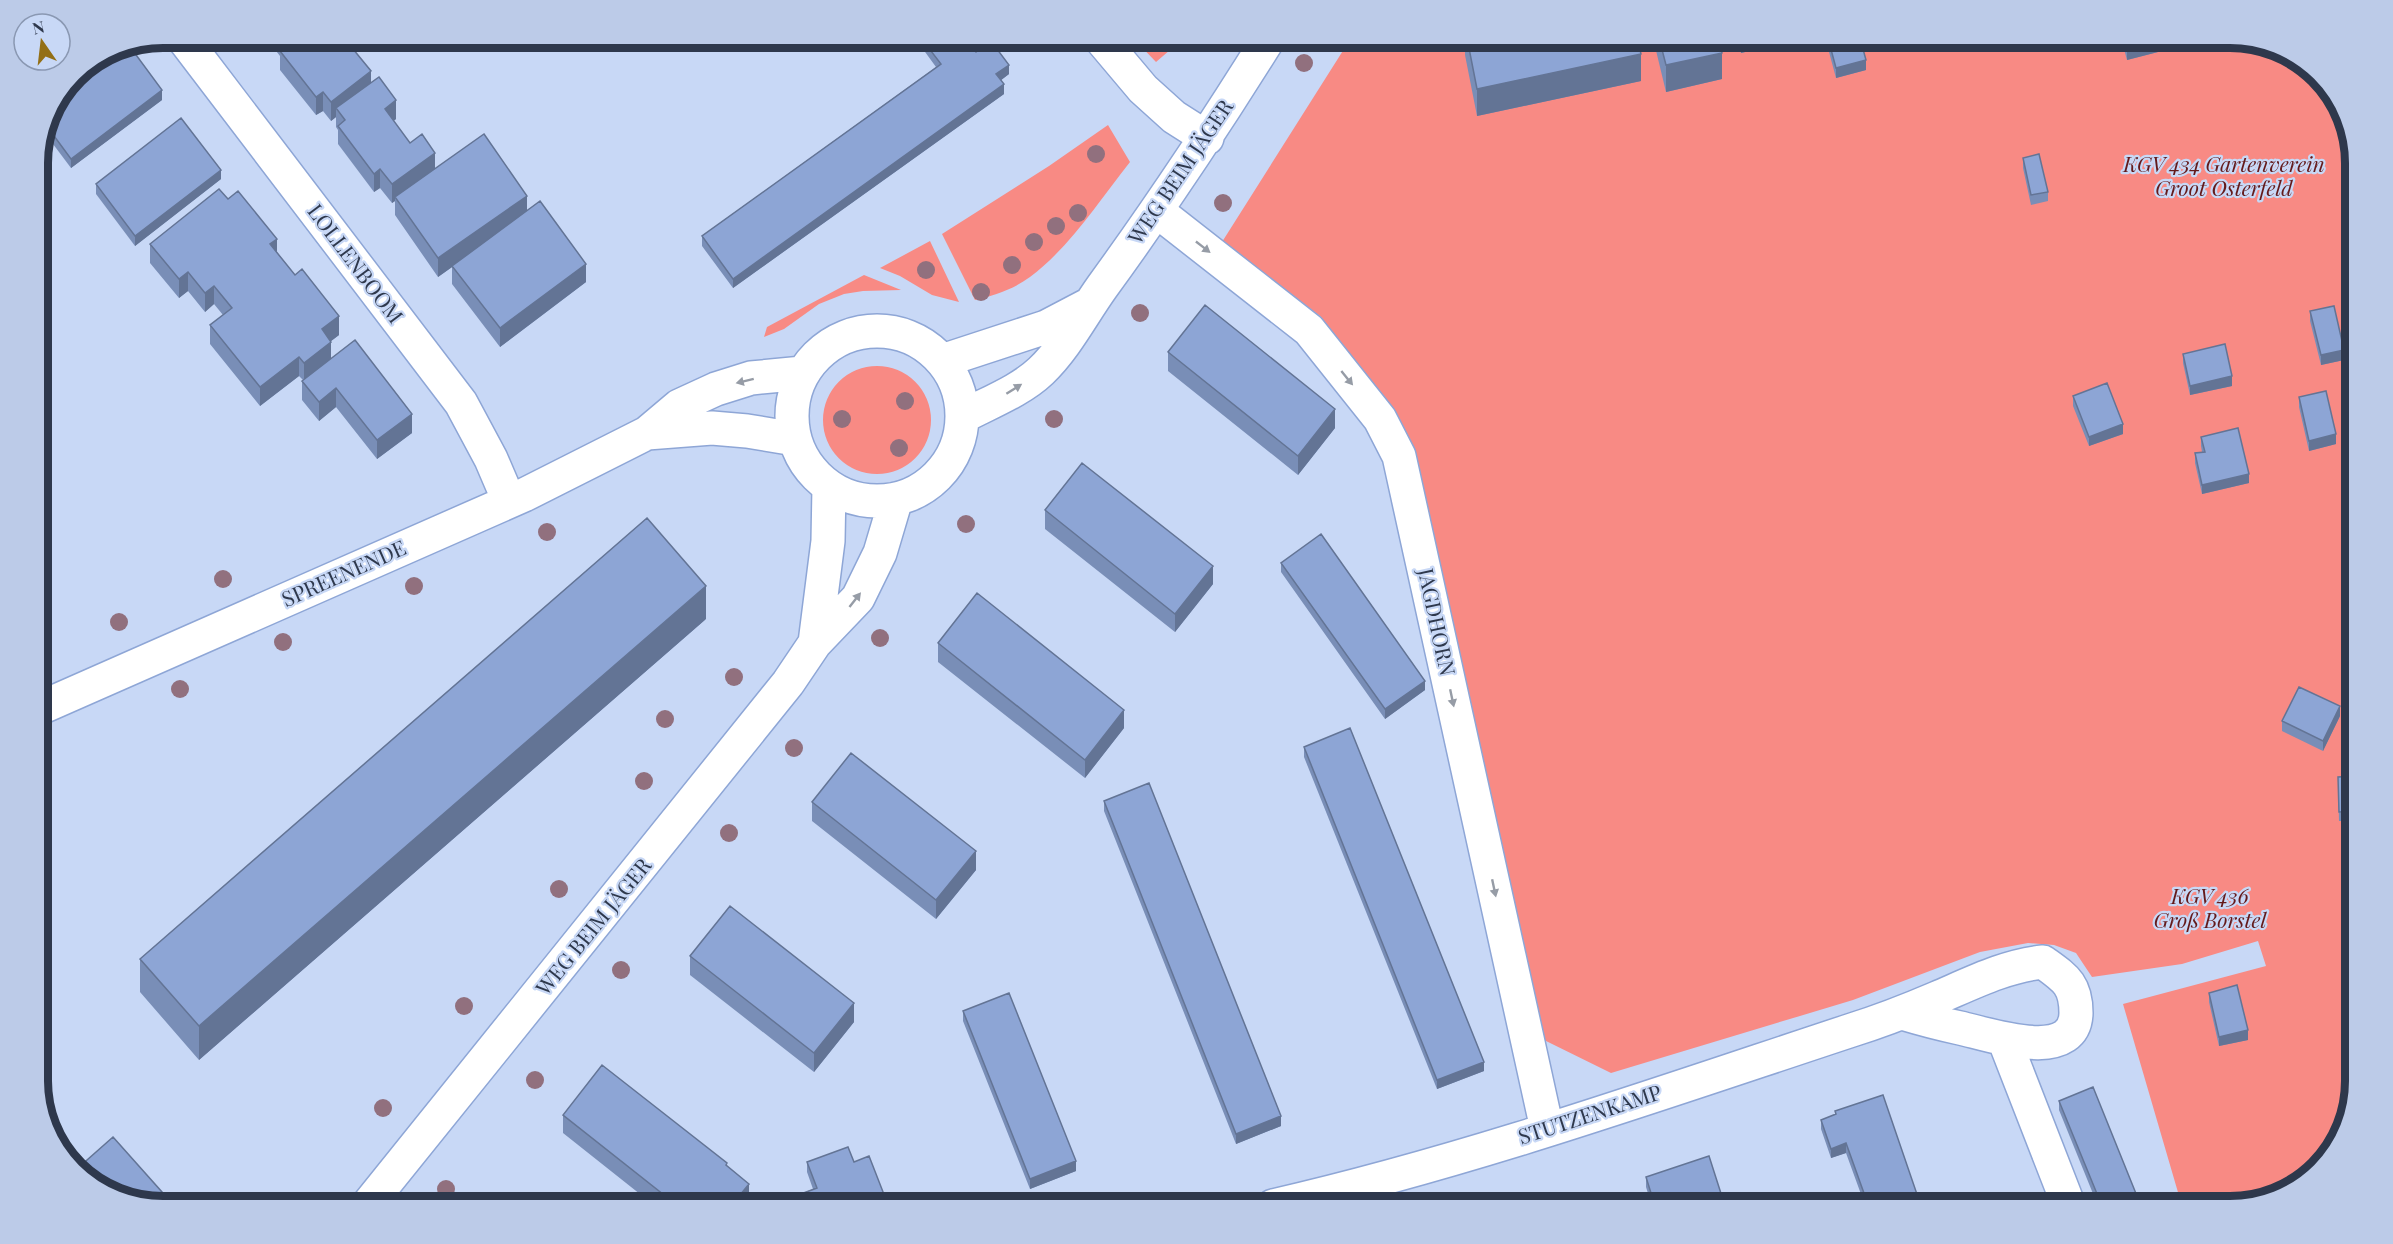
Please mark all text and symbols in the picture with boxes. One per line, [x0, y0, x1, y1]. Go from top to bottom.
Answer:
north arrow [12, 12, 72, 72]
text: N [30, 15, 47, 39]
street label: WEG BEIM JÄGER [1120, 93, 1238, 250]
park label: KGV 434 Gartenverein Groot Osterfeld [2122, 149, 2325, 201]
street label: LOLLENBOOM [303, 198, 411, 328]
one-way arrow [1196, 241, 1211, 253]
one-way arrow [1340, 370, 1353, 386]
one-way arrow [736, 376, 755, 386]
one-way arrow [1005, 383, 1021, 395]
street label: SPREENENDE [277, 532, 410, 612]
street label: JAGDHORN [1413, 564, 1463, 678]
one-way arrow [848, 593, 860, 608]
one-way arrow [1448, 688, 1457, 707]
street label: WEG BEIM JÄGER [528, 851, 657, 1001]
one-way arrow [1490, 879, 1499, 898]
park label: KGV 436 Groß Borstel [2154, 881, 2268, 933]
street label: STUTZENKAMP [1514, 1077, 1665, 1149]

